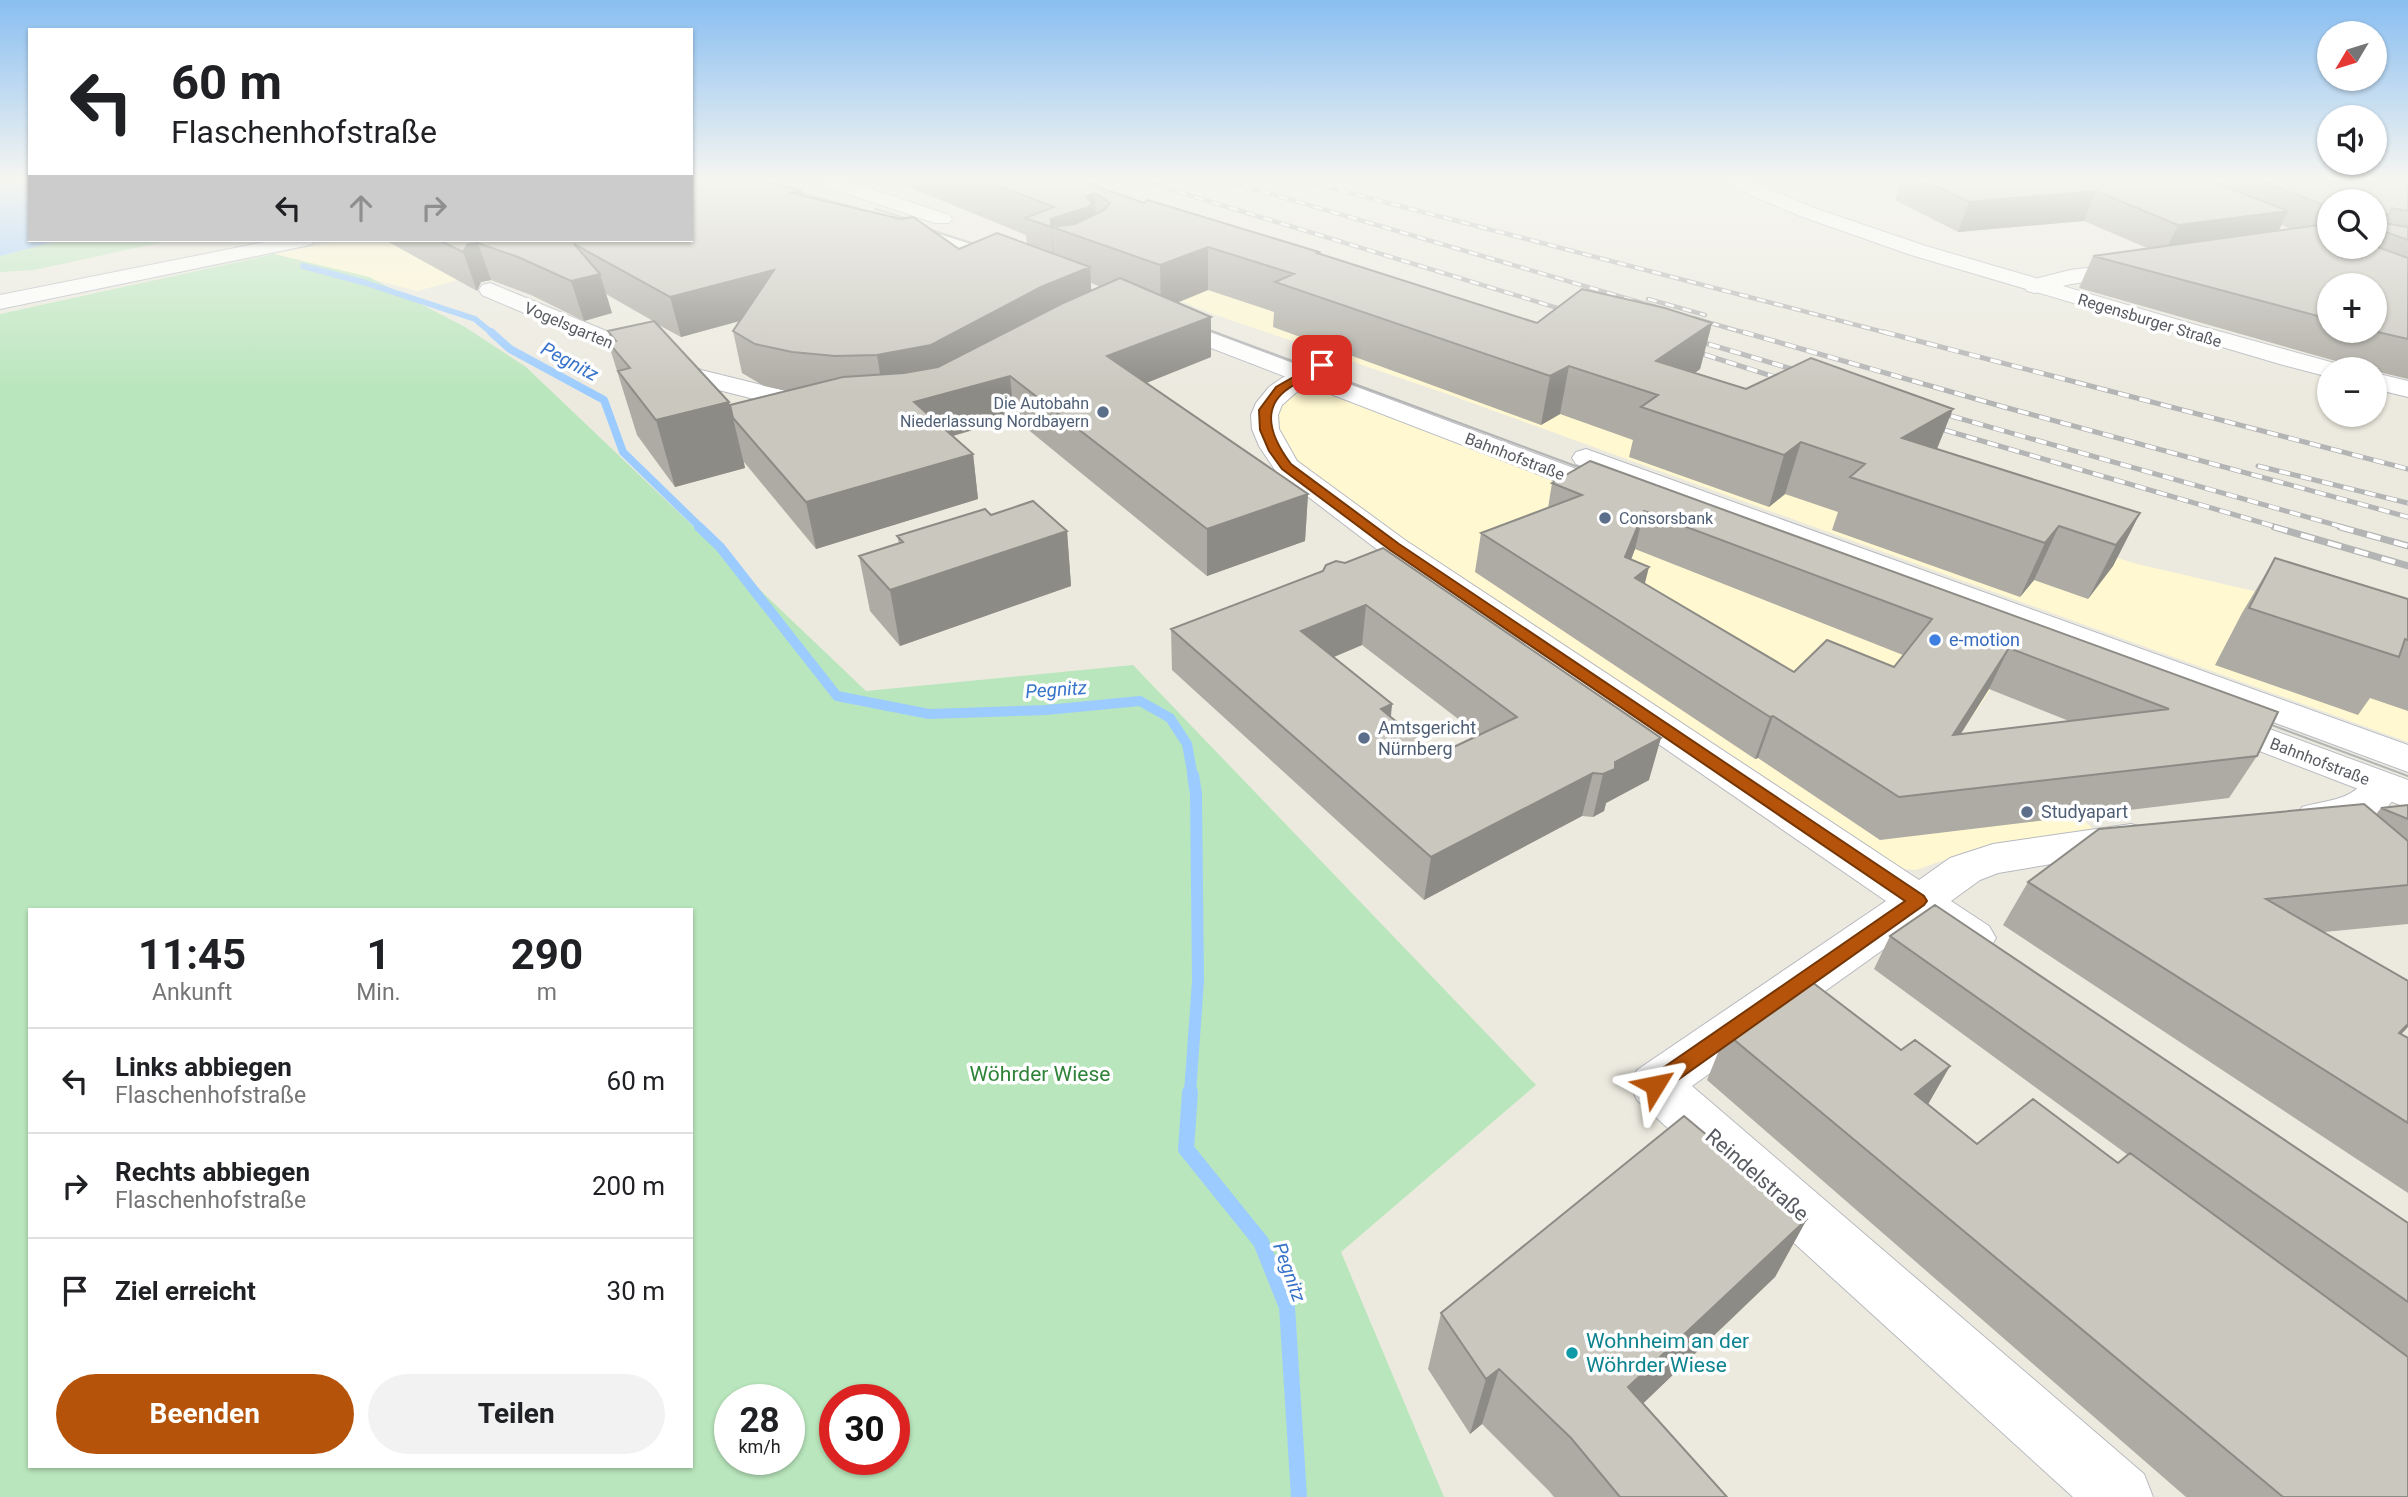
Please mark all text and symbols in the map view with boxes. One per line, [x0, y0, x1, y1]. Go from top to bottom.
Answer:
north arrow [2317, 21, 2387, 91]
map controls [2317, 21, 2387, 427]
text: 60 m [171, 54, 282, 111]
icon: left [56, 56, 147, 147]
button: sound [2317, 105, 2387, 175]
text: Flaschenhofstraße [171, 113, 437, 151]
icon: left [269, 189, 307, 227]
icon: ahead [342, 189, 380, 227]
icon: right [415, 189, 453, 227]
button: search [2317, 189, 2387, 259]
button: + [2317, 273, 2387, 343]
street label: Regensburger Straße [2076, 290, 2224, 351]
street label: Vogelsgarten [522, 298, 616, 353]
pin [1292, 335, 1352, 395]
water label: Pegnitz [537, 337, 603, 386]
icon: arrive [1303, 346, 1341, 384]
button: − [2317, 357, 2387, 427]
place label: Die Autobahn Niederlassung Nordbayern [900, 394, 1089, 431]
marker: Die Autobahn Niederlassung Nordbayern [1095, 404, 1111, 420]
street label: Bahnhofstraße [1462, 429, 1567, 484]
place label: Consorsbank [1619, 509, 1714, 528]
marker: Consorsbank [1597, 510, 1613, 526]
place label: e-motion [1949, 629, 2020, 650]
marker: e-motion [1927, 632, 1943, 648]
water label: Pegnitz [1025, 676, 1088, 703]
place label: Amtsgericht Nürnberg [1378, 717, 1476, 759]
marker: Amtsgericht Nürnberg [1356, 730, 1372, 746]
street label: Bahnhofstraße [2267, 734, 2372, 789]
place label: Studyapart [2041, 801, 2128, 822]
marker: Studyapart [2019, 804, 2035, 820]
text: 11:45 [138, 930, 246, 979]
text: 1 [366, 930, 391, 979]
text: 290 [511, 930, 583, 979]
text: Ankunft [152, 979, 232, 1006]
text: Min. [356, 979, 401, 1006]
text: m [537, 979, 557, 1006]
position arrow [1618, 1048, 1692, 1122]
text: Links abbiegen [115, 1052, 292, 1082]
icon: left [56, 1062, 94, 1100]
park label: Wöhrder Wiese [970, 1062, 1110, 1086]
text: 60 m [607, 1066, 665, 1096]
text: Flaschenhofstraße [115, 1082, 306, 1109]
street label: Reindelstraße [1701, 1124, 1813, 1226]
text: Rechts abbiegen [115, 1157, 310, 1187]
icon: right [56, 1167, 94, 1205]
text: 200 m [592, 1171, 665, 1201]
text: Flaschenhofstraße [115, 1187, 306, 1214]
water label: Pegnitz [1268, 1239, 1311, 1306]
icon: arrive [56, 1272, 94, 1310]
text: Ziel erreicht [115, 1276, 256, 1306]
text: 30 m [607, 1276, 665, 1306]
place label: Wohnheim an der Wöhrder Wiese [1586, 1329, 1749, 1377]
marker: Wohnheim an der Wöhrder Wiese [1564, 1345, 1580, 1361]
button: Beenden [56, 1374, 354, 1454]
button: Teilen [368, 1374, 665, 1454]
speed limit sign: 30 [819, 1384, 910, 1475]
text: 28 [739, 1400, 780, 1441]
text: km/h [738, 1436, 781, 1457]

